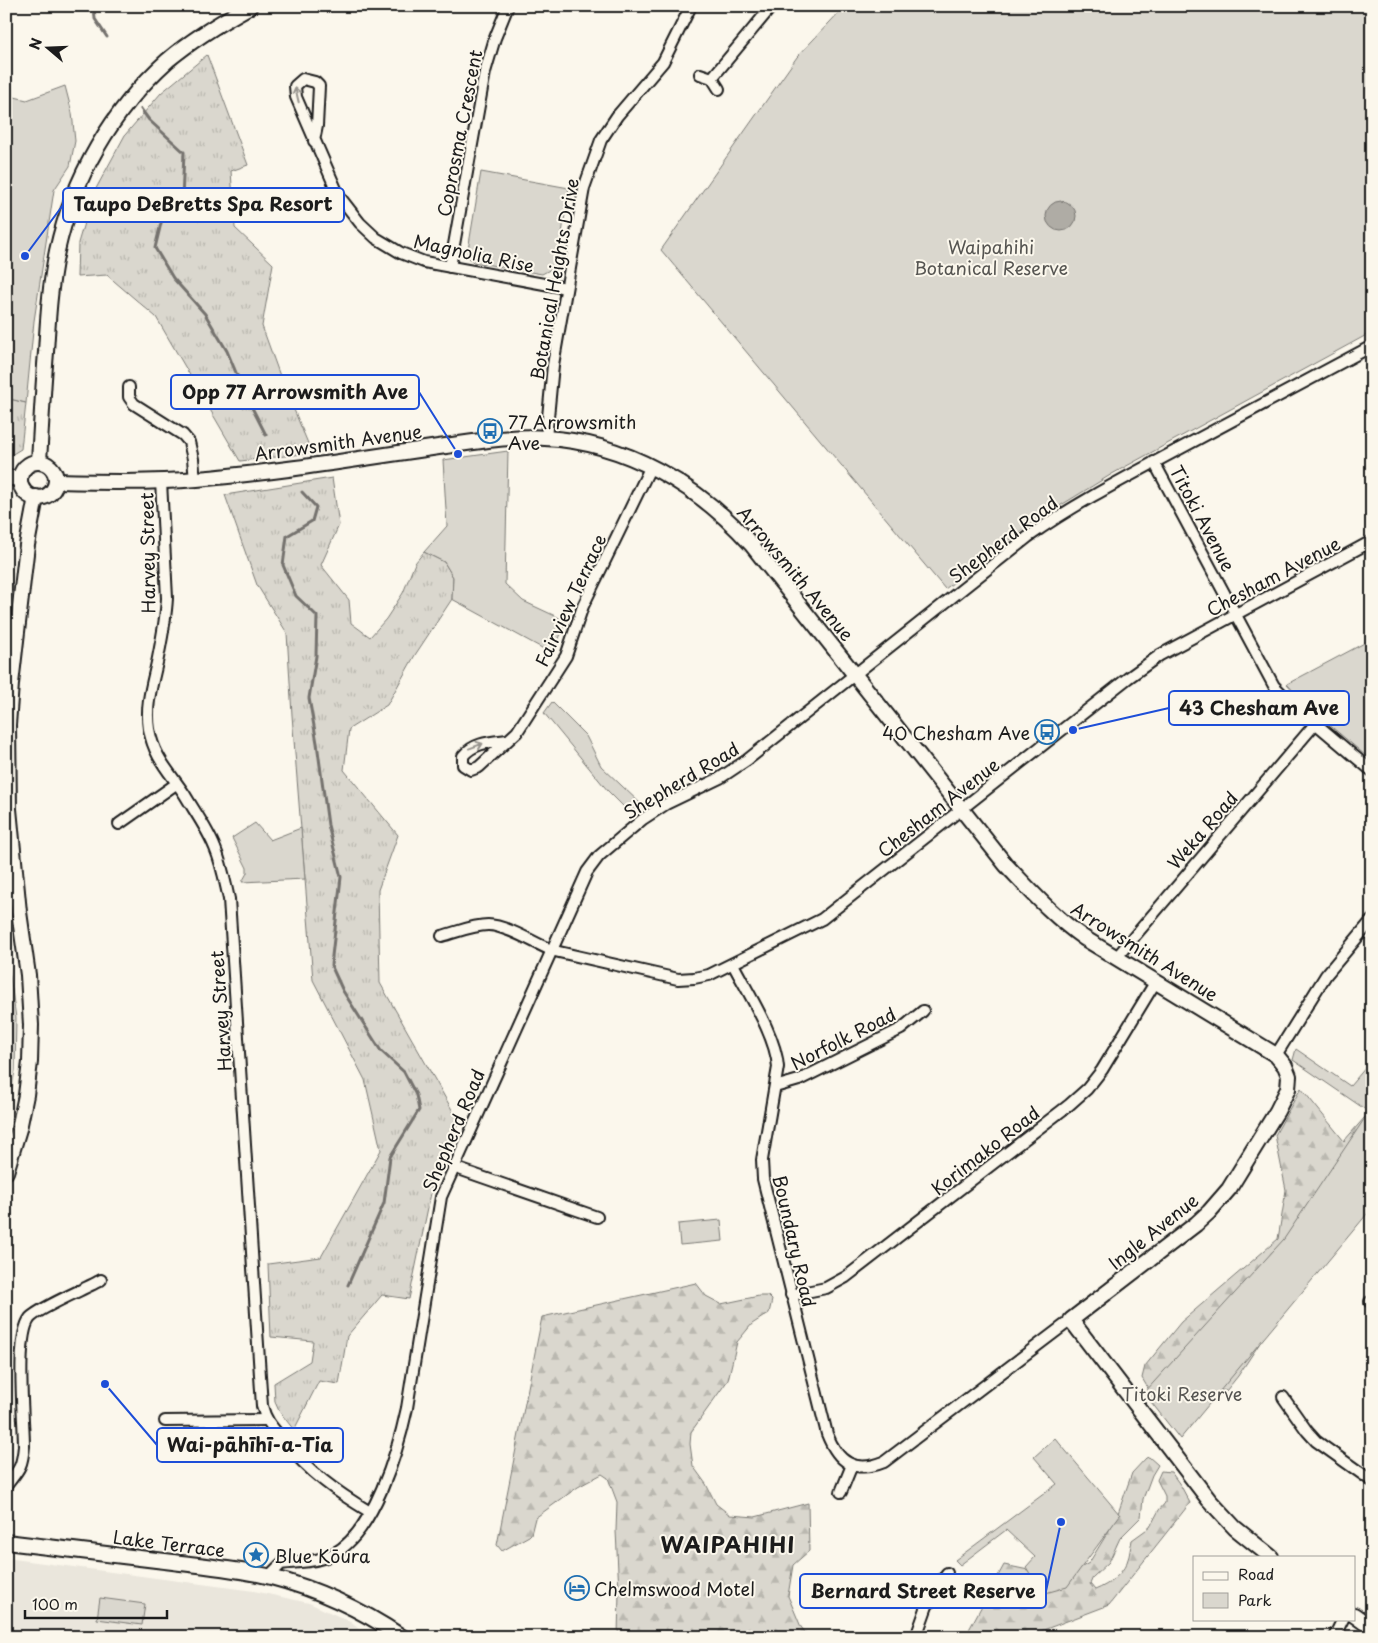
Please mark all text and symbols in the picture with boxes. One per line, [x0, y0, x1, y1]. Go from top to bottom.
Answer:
north arrow [22, 22, 72, 72]
text: N [24, 35, 47, 52]
street label: Coprosma Crescent [430, 47, 488, 219]
one-way arrow [292, 88, 301, 104]
street label: Botanical Heights Drive [523, 176, 585, 382]
callout: Taupo DeBretts Spa Resort [63, 188, 344, 222]
text: Taupo DeBretts Spa Resort [73, 189, 333, 217]
street label: Magnolia Rise [411, 227, 537, 279]
park label: Waipahihi Botanical Reserve [914, 233, 1068, 281]
callout: Opp 77 Arrowsmith Ave [171, 375, 419, 409]
text: Opp 77 Arrowsmith Ave [182, 377, 408, 405]
place label: 77 Arrowsmith Ave [508, 408, 636, 456]
street label: Arrowsmith Avenue [252, 417, 424, 467]
bus stop icon: 77 Arrowsmith Ave [477, 418, 503, 444]
street label: Titoki Avenue [1164, 460, 1242, 576]
street label: Shepherd Road [943, 489, 1063, 589]
street label: Harvey Street [132, 492, 162, 614]
street label: Arrowsmith Avenue [731, 500, 861, 647]
street label: Fairview Terrace [527, 529, 613, 671]
street label: Chesham Avenue [1201, 529, 1345, 623]
callout: 43 Chesham Ave [1169, 691, 1349, 725]
text: 43 Chesham Ave [1179, 693, 1339, 721]
place label: 40 Chesham Ave [882, 719, 1030, 746]
bus stop icon: 40 Chesham Ave [1034, 719, 1060, 745]
street label: Shepherd Road [618, 735, 744, 825]
one-way arrow [468, 741, 484, 751]
street label: Chesham Avenue [871, 751, 1005, 863]
street label: Weka Road [1160, 785, 1244, 875]
street label: Arrowsmith Avenue [1066, 895, 1224, 1007]
street label: Harvey Street [202, 950, 238, 1072]
street label: Norfolk Road [786, 1000, 900, 1076]
street label: Shepherd Road [415, 1065, 491, 1195]
street label: Korimako Road [925, 1099, 1045, 1201]
street label: Boundary Road [767, 1172, 823, 1310]
street label: Ingle Avenue [1102, 1186, 1204, 1276]
park label: Titoki Reserve [1122, 1380, 1242, 1407]
callout: Wai-pāhīhī-a-Tia [157, 1428, 343, 1462]
text: Wai-pāhīhī-a-Tia [167, 1430, 333, 1458]
street label: Lake Terrace [111, 1523, 227, 1563]
district label: WAIPAHIHI [661, 1527, 796, 1560]
place icon: Blue Kōura [243, 1542, 269, 1568]
place label: Blue Kōura [274, 1542, 370, 1569]
legend [1193, 1556, 1356, 1620]
text: Road [1238, 1562, 1274, 1585]
callout: Bernard Street Reserve [800, 1574, 1046, 1608]
hotel icon: Chelmswood Motel [564, 1575, 590, 1601]
place label: Chelmswood Motel [594, 1575, 755, 1602]
text: Bernard Street Reserve [810, 1576, 1036, 1604]
scale bar [25, 1588, 168, 1620]
text: Park [1238, 1588, 1272, 1611]
text: 100 m [32, 1592, 78, 1615]

